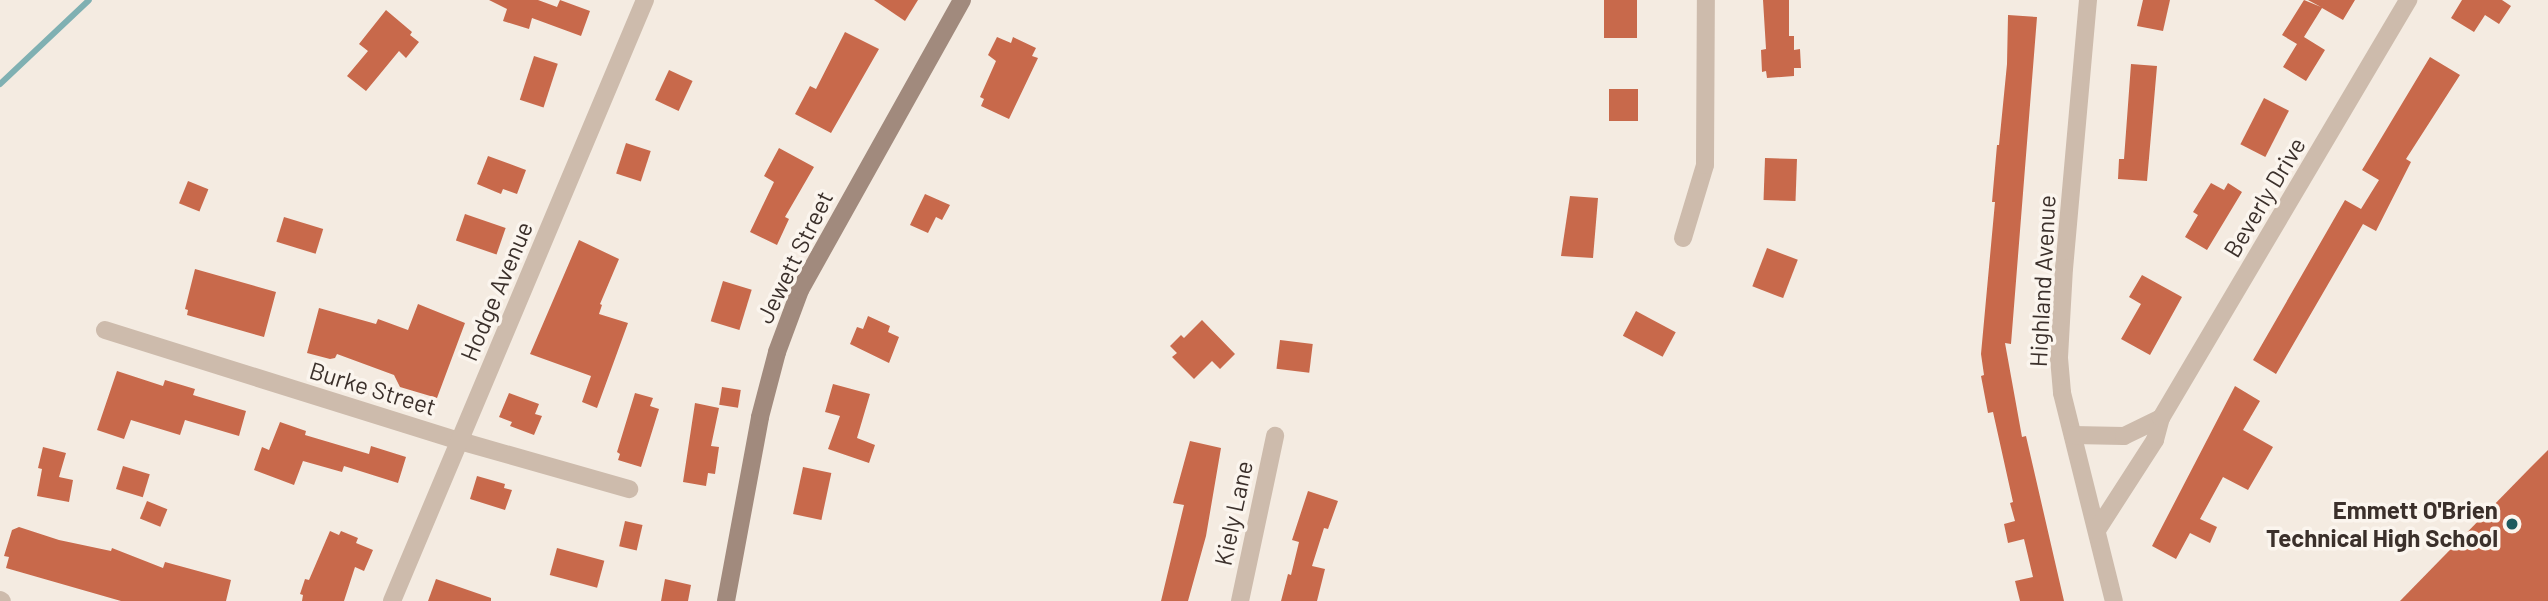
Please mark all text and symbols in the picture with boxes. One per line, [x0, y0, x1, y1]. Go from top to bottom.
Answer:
street label: Beverly Drive [2217, 132, 2311, 262]
street label: Jewett Street [750, 186, 838, 328]
street label: Highland Avenue [2023, 194, 2061, 368]
street label: Hodge Avenue [454, 217, 538, 365]
street label: Burke Street [306, 355, 440, 421]
street label: Kiely Lane [1208, 458, 1258, 568]
place label: Emmett O'Brien Technical High School [2266, 496, 2498, 552]
marker: Emmett O'Brien Technical High School [2504, 516, 2520, 532]

